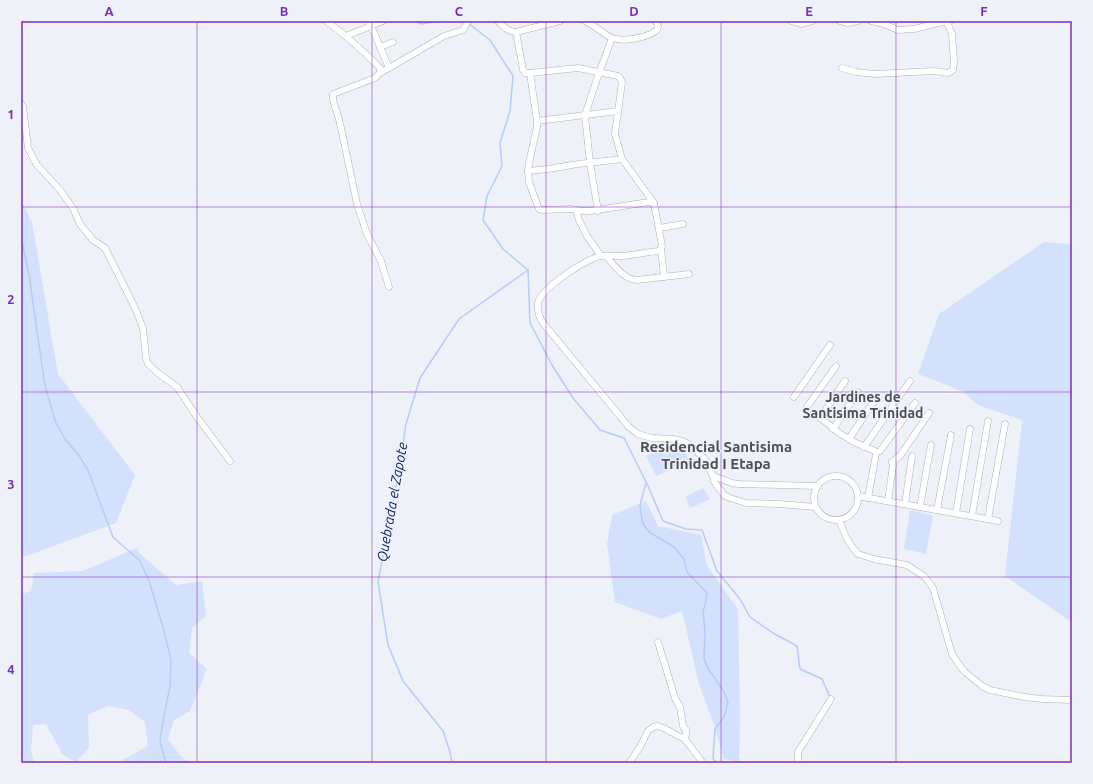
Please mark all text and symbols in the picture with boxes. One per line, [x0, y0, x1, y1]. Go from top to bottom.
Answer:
text: A [104, 4, 114, 18]
text: B [280, 4, 289, 18]
text: C [455, 4, 464, 18]
text: D [629, 4, 639, 18]
text: E [805, 4, 813, 18]
text: F [980, 4, 988, 18]
text: 1 [7, 107, 15, 121]
text: 2 [7, 292, 15, 306]
district label: Jardines de Santisima Trinidad [803, 389, 923, 421]
district label: Residencial Santisima Trinidad I Etapa [640, 438, 792, 472]
water label: Quebrada el Zapote [374, 441, 411, 563]
text: 3 [7, 477, 15, 491]
text: 4 [7, 662, 15, 676]

